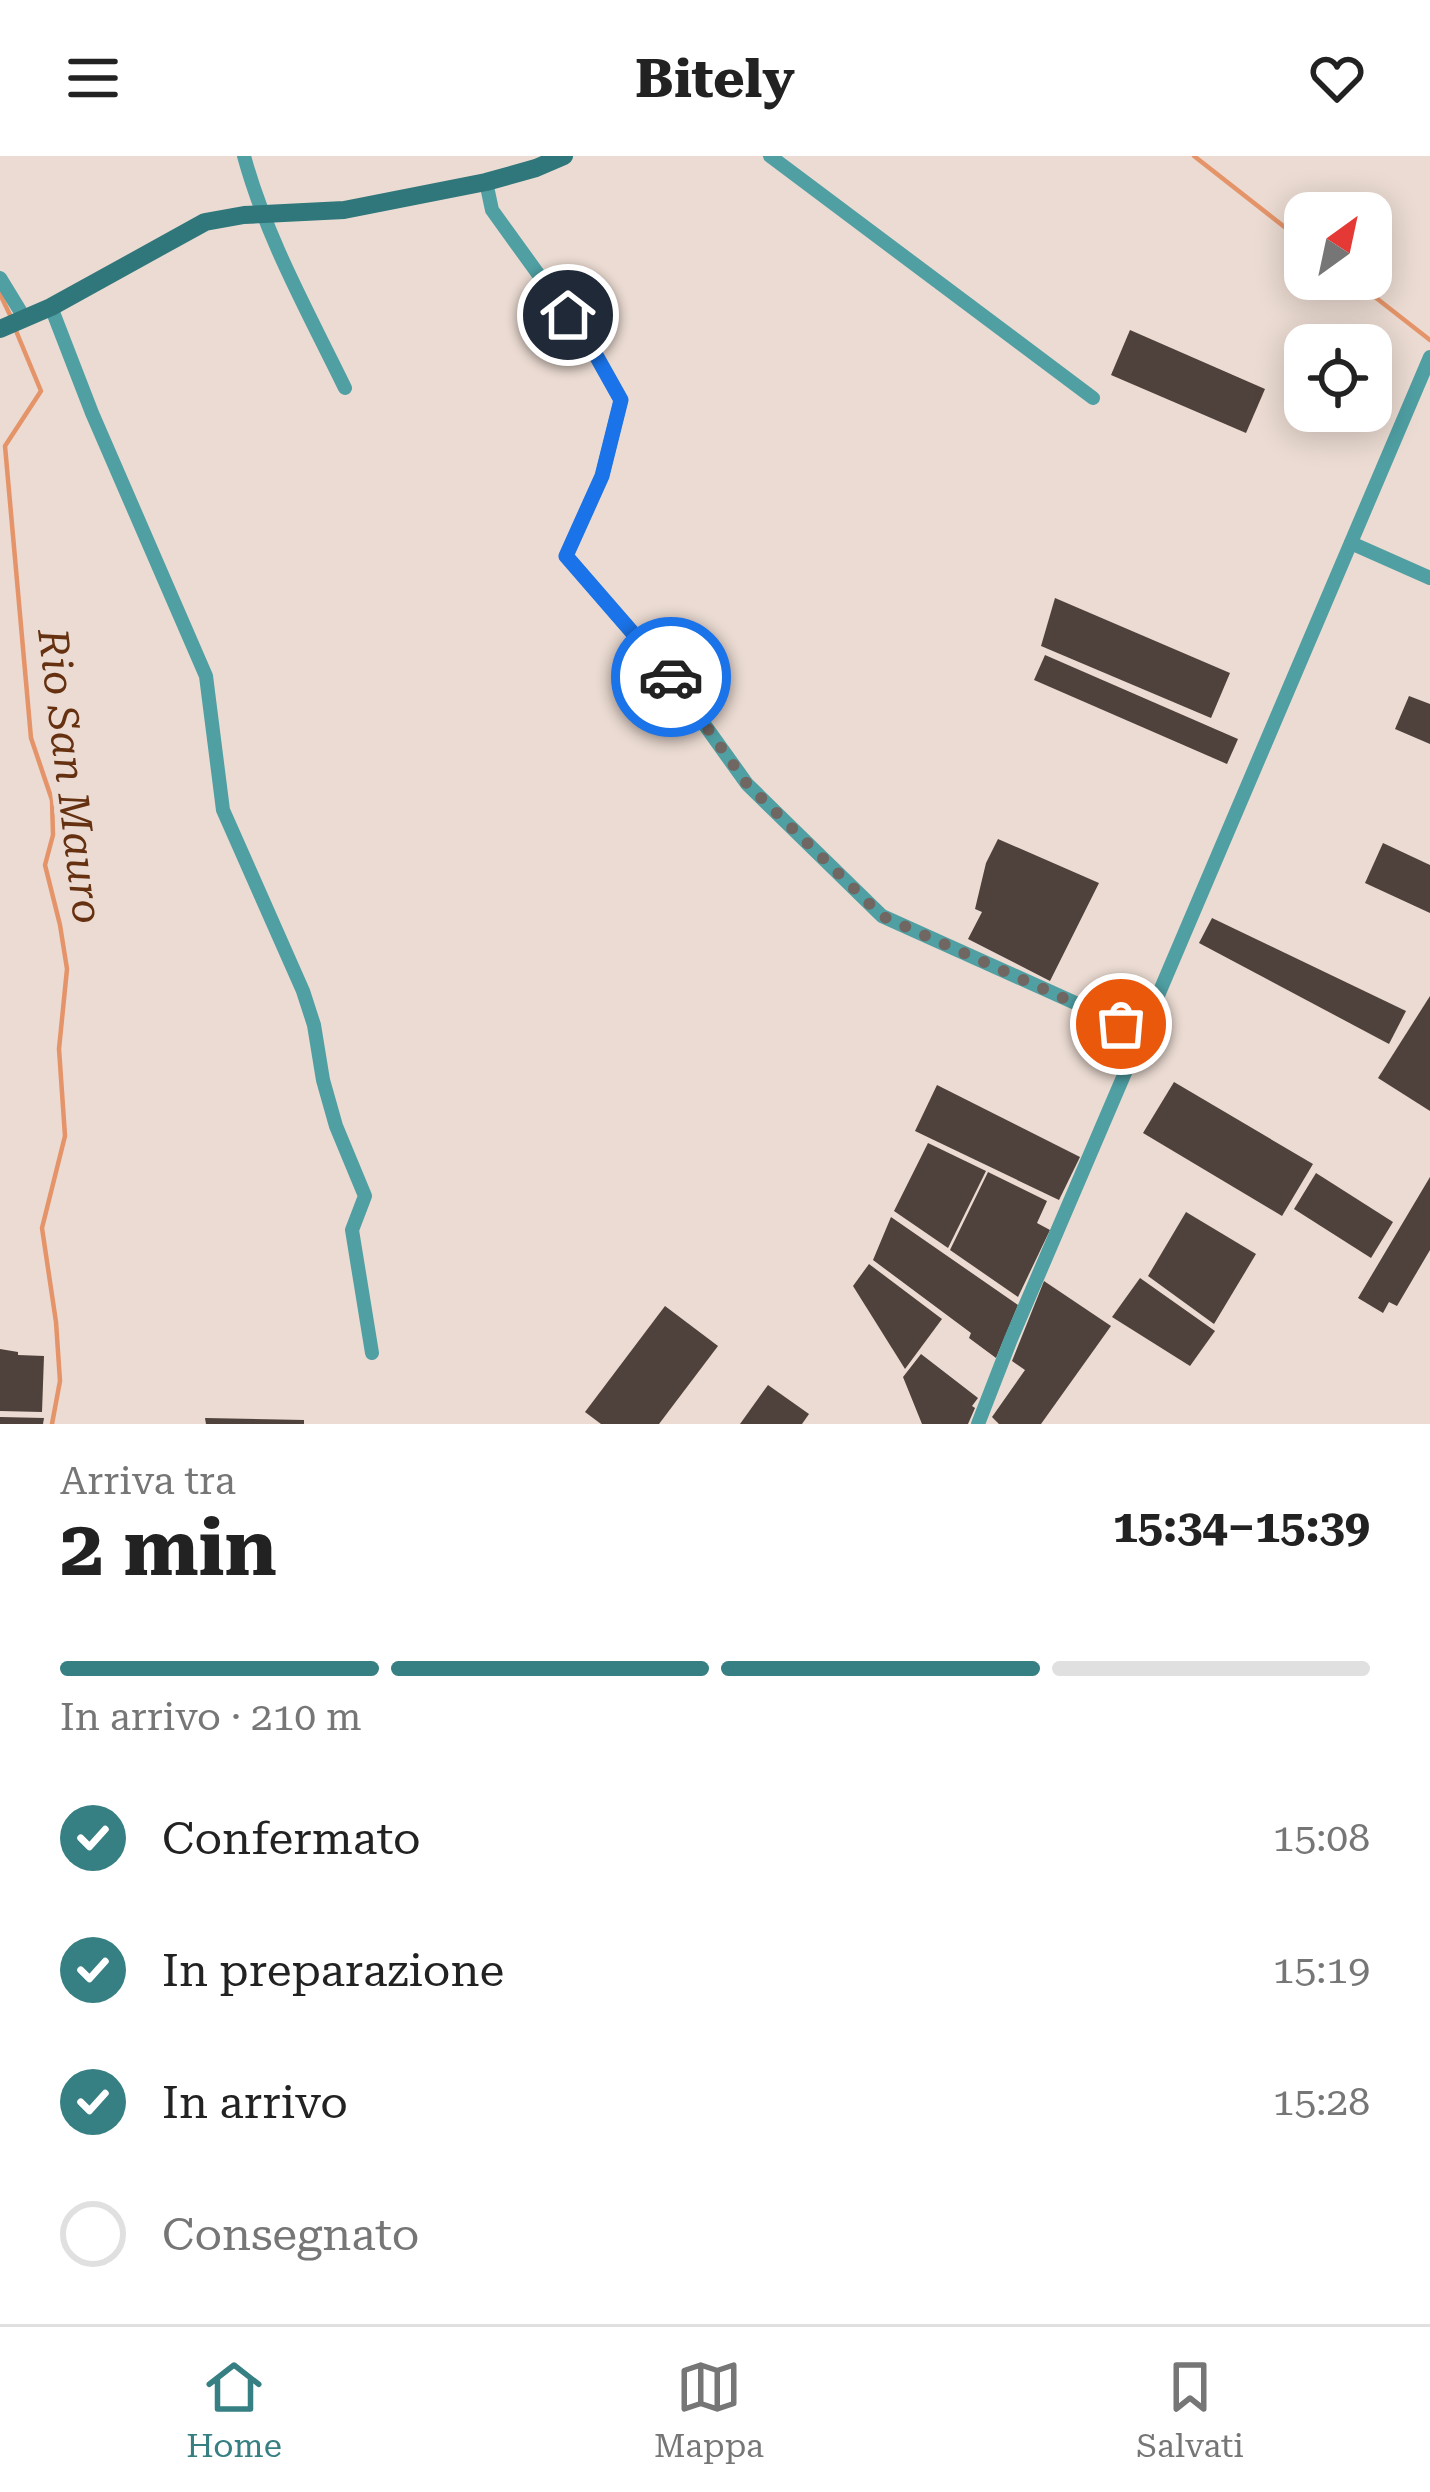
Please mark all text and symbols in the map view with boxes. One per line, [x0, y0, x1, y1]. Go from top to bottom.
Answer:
icon: menu [60, 45, 126, 111]
icon: heart [1304, 45, 1370, 111]
text: Bitely [635, 47, 795, 110]
north arrow [1284, 192, 1392, 300]
map controls [1284, 192, 1392, 432]
pin [517, 264, 619, 366]
icon: home [535, 282, 601, 348]
button: locate [1284, 324, 1392, 432]
courier [611, 617, 731, 737]
water label: Rio San Mauro [28, 625, 113, 926]
icon: car [638, 644, 704, 710]
pin [1070, 973, 1172, 1075]
icon: bag [1088, 991, 1154, 1057]
text: Arriva tra [60, 1458, 236, 1504]
text: 15:34–15:39 [1113, 1500, 1370, 1553]
text: 2 min [60, 1503, 277, 1594]
text: In arrivo · 210 m [60, 1694, 362, 1740]
icon: check [60, 1805, 126, 1871]
text: Confermato [162, 1812, 421, 1865]
text: 15:08 [1273, 1815, 1370, 1861]
icon: check [60, 1937, 126, 2003]
text: In preparazione [162, 1944, 504, 1997]
text: 15:19 [1273, 1947, 1370, 1993]
icon: check [60, 2069, 126, 2135]
text: In arrivo [162, 2076, 348, 2129]
text: 15:28 [1273, 2079, 1370, 2125]
text: Consegnato [162, 2208, 419, 2261]
tab: Home [186, 2354, 282, 2465]
tab: Mappa [654, 2354, 764, 2465]
tab: Salvati [1136, 2354, 1244, 2465]

